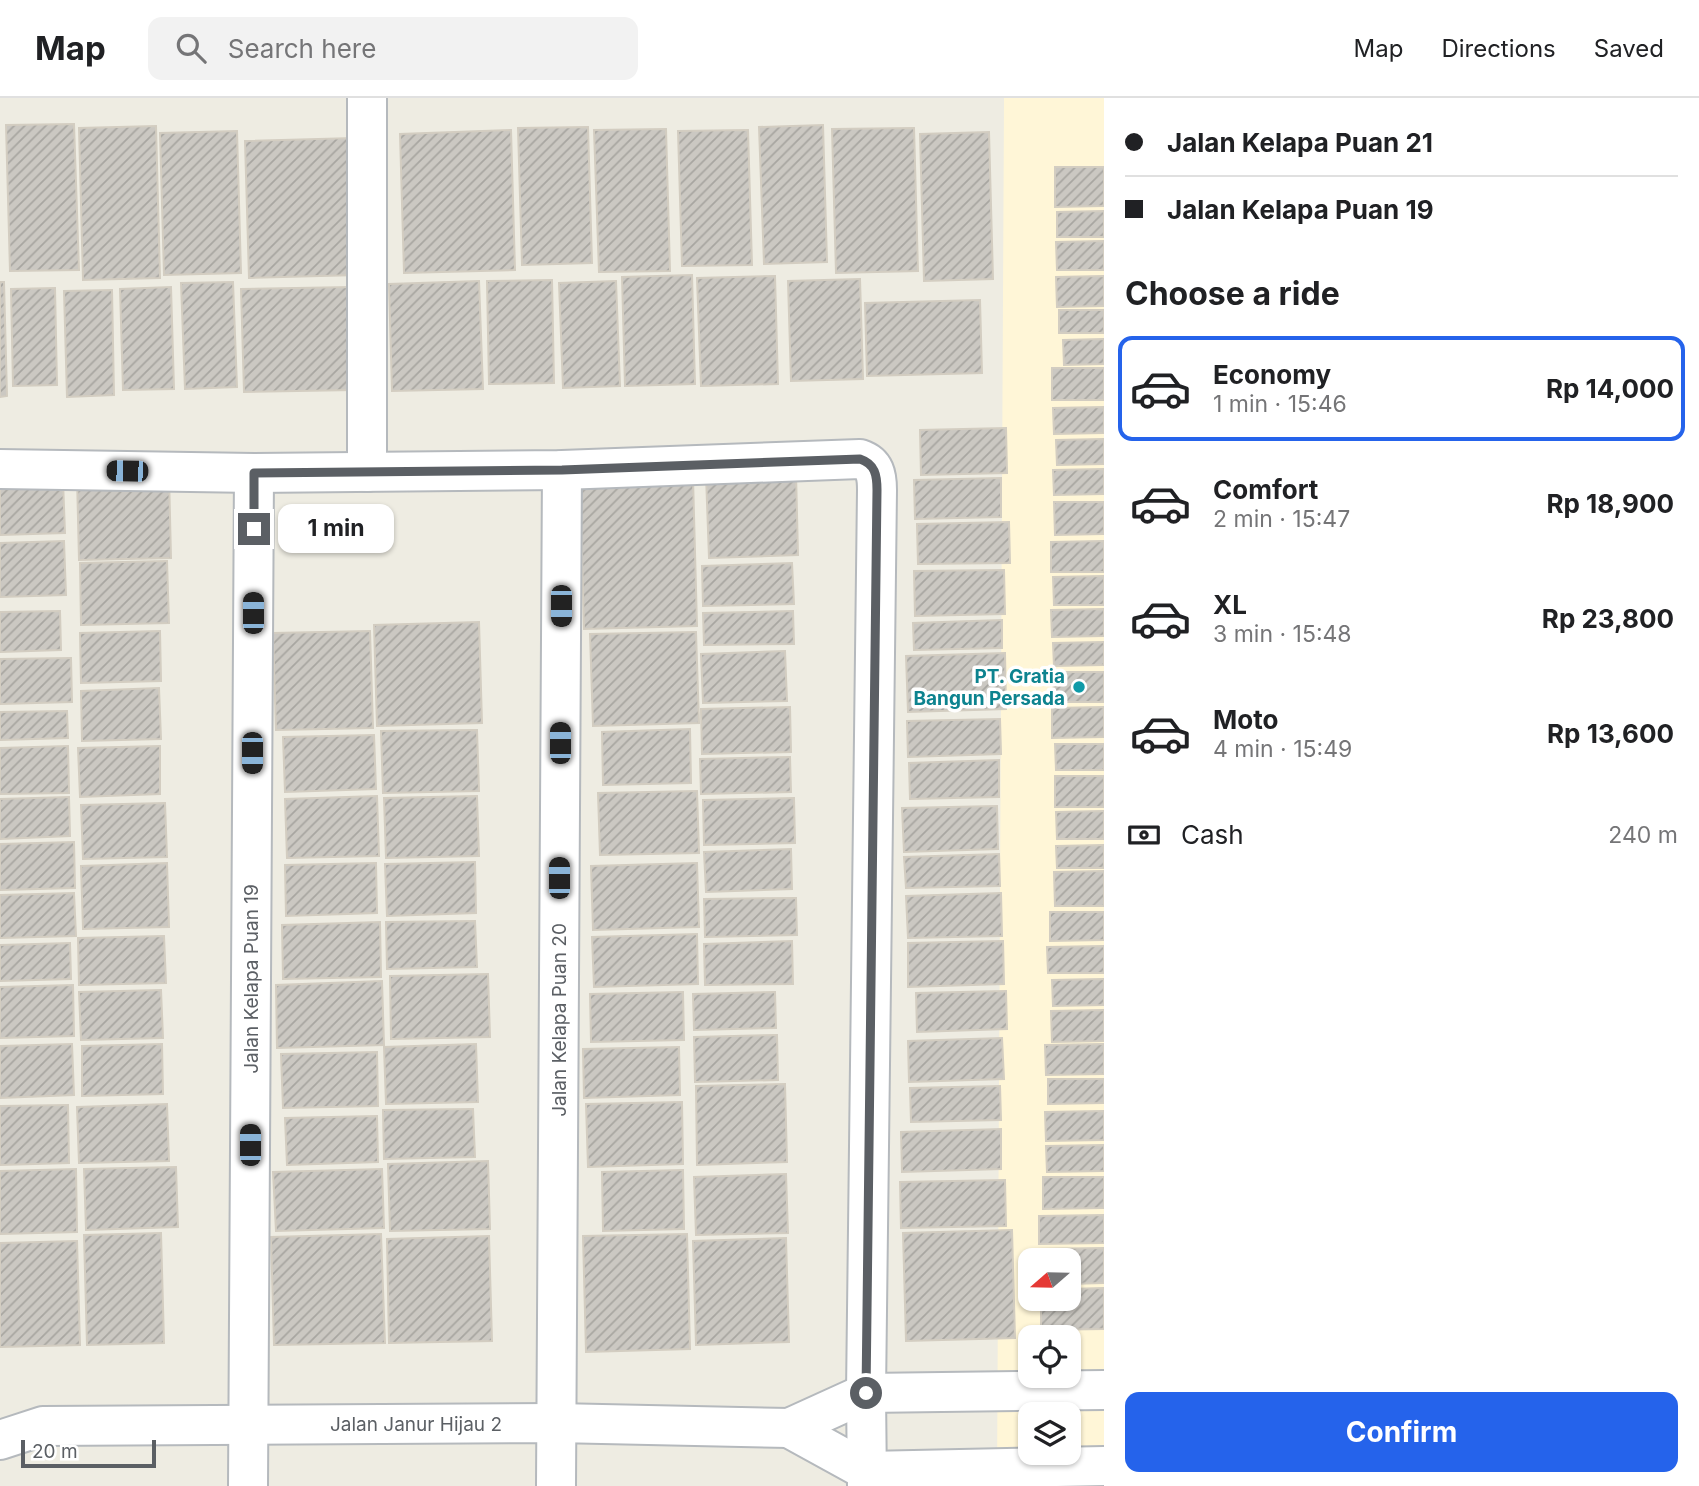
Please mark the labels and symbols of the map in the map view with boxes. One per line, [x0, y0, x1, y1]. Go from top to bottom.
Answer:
car [106, 460, 149, 482]
callout: 1 min [278, 504, 394, 554]
route end [238, 513, 270, 545]
car [551, 585, 572, 627]
car [243, 592, 264, 634]
place label: PT. Gratia Bangun Persada [914, 665, 1065, 710]
marker: PT. Gratia Bangun Persada [1071, 679, 1087, 695]
car [550, 722, 571, 764]
car [242, 732, 263, 774]
car [549, 857, 570, 899]
street label: Jalan Kelapa Puan 19 [240, 884, 263, 1074]
street label: Jalan Kelapa Puan 20 [548, 923, 571, 1117]
car [240, 1124, 261, 1166]
north arrow [1018, 1248, 1082, 1311]
route start [850, 1377, 882, 1409]
street label: Jalan Janur Hijau 2 [330, 1413, 502, 1436]
scale bar [21, 1437, 156, 1469]

